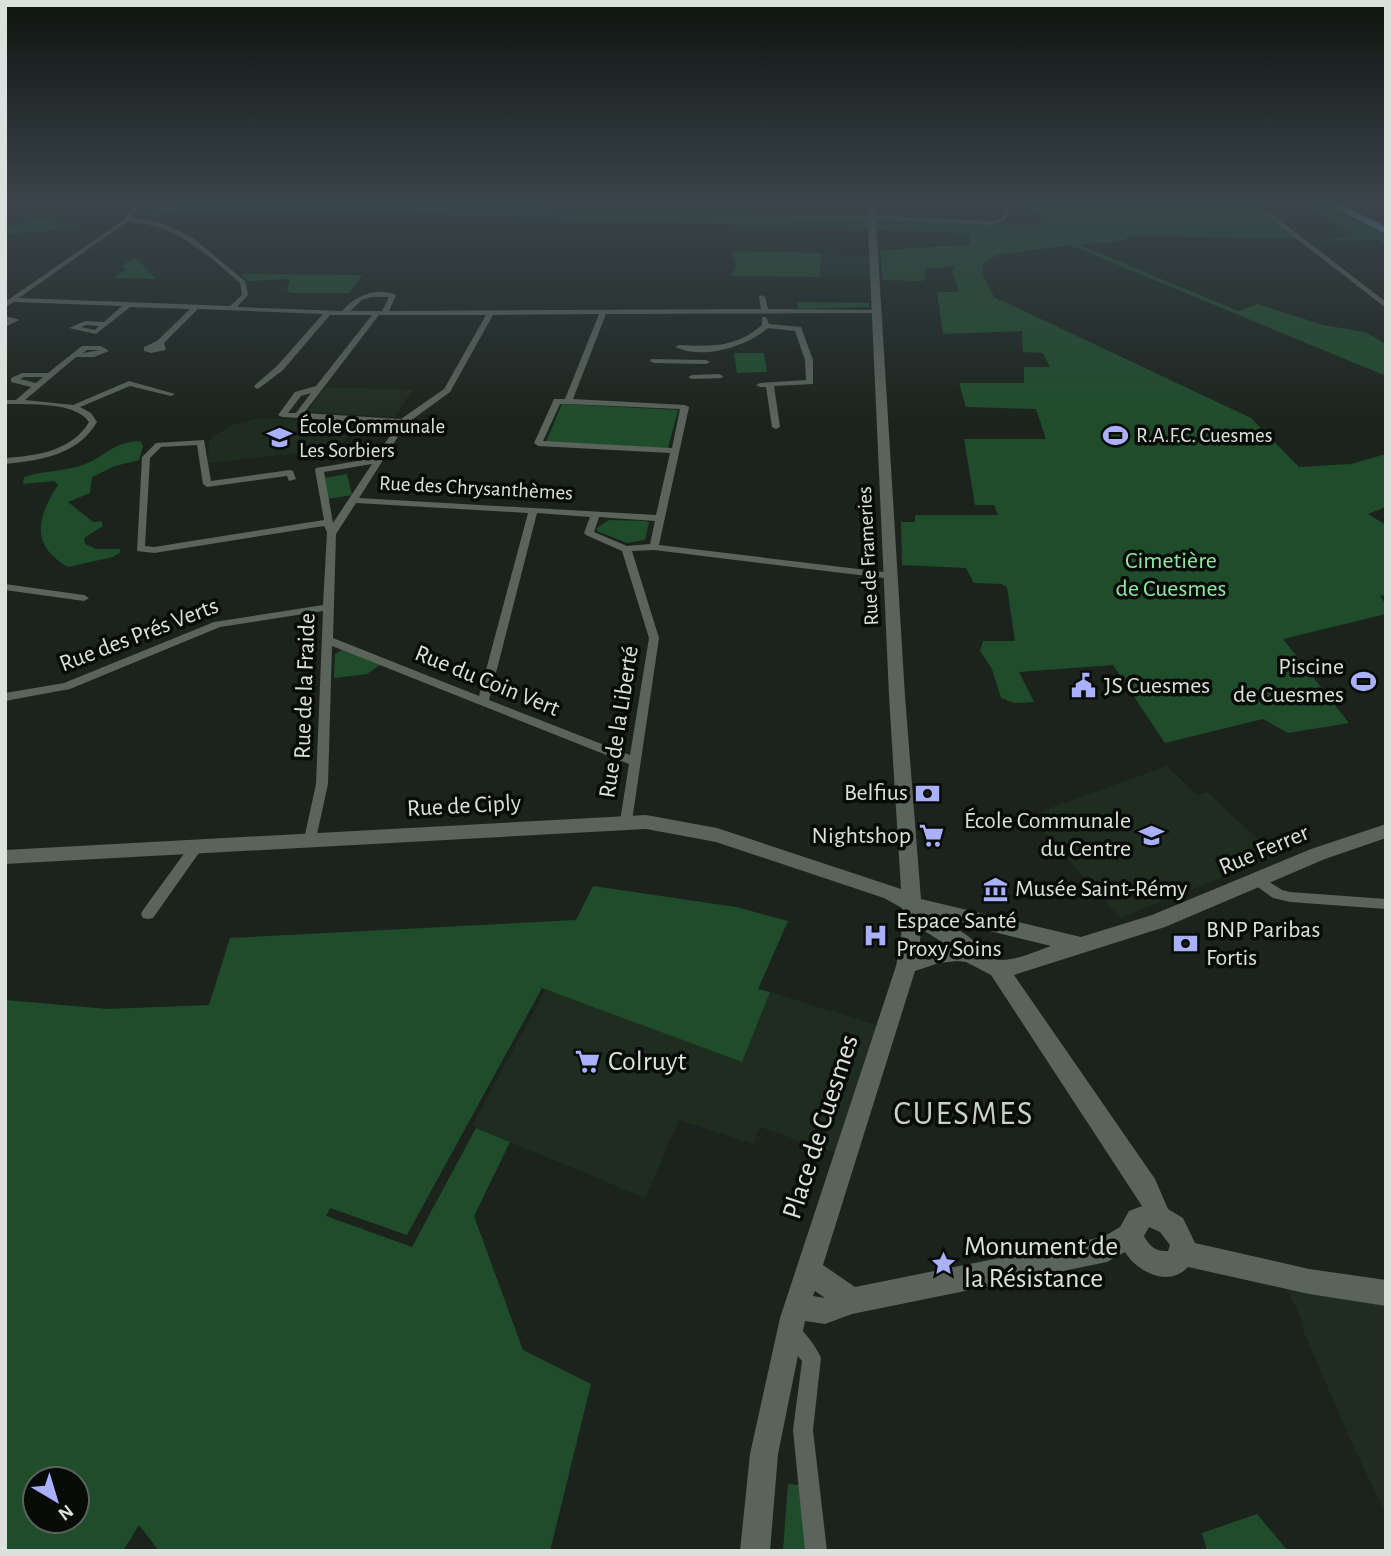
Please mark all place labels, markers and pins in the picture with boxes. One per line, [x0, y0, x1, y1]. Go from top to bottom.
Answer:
place label: École Communale Les Sorbiers [299, 414, 445, 461]
sports icon: R.A.F.C. Cuesmes [1102, 421, 1130, 449]
school or university icon: École Communale Les Sorbiers [265, 424, 293, 452]
place label: R.A.F.C. Cuesmes [1136, 425, 1272, 446]
place label: Piscine de Cuesmes [1233, 655, 1344, 707]
sports icon: Piscine de Cuesmes [1350, 667, 1378, 695]
public building icon: JS Cuesmes [1070, 672, 1098, 700]
place label: JS Cuesmes [1104, 674, 1210, 698]
bank icon: Belfius [914, 779, 942, 807]
place label: Belfius [844, 781, 908, 805]
place label: École Communale du Centre [964, 807, 1131, 861]
school or university icon: École Communale du Centre [1137, 821, 1165, 849]
supermarket icon: Nightshop [917, 822, 945, 850]
place label: Nightshop [812, 824, 911, 848]
museum icon: Musée Saint-Rémy [981, 875, 1009, 903]
place label: Musée Saint-Rémy [1015, 877, 1187, 901]
place label: Espace Santé Proxy Soins [896, 909, 1016, 961]
place label: BNP Paribas Fortis [1206, 918, 1320, 970]
hospital icon: Espace Santé Proxy Soins [862, 921, 890, 949]
bank icon: BNP Paribas Fortis [1172, 930, 1200, 958]
supermarket icon: Colruyt [574, 1048, 602, 1076]
place label: Colruyt [608, 1048, 687, 1076]
place label: Monument de la Résistance [964, 1233, 1118, 1293]
place icon: Monument de la Résistance [930, 1249, 958, 1277]

